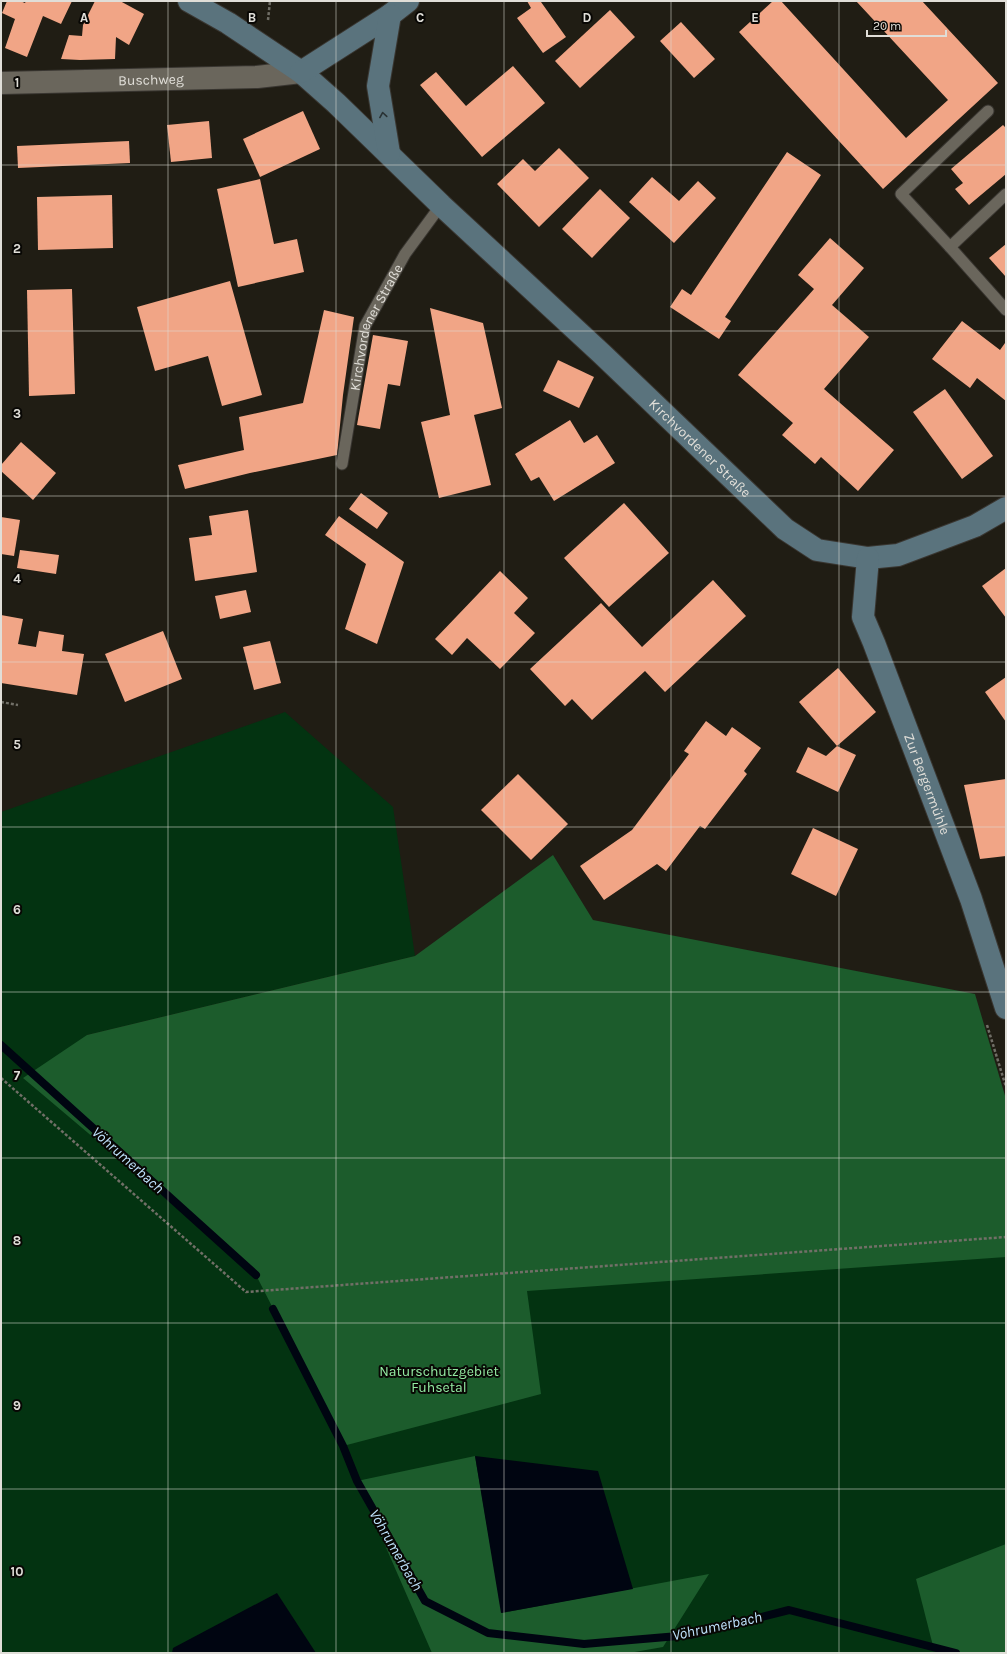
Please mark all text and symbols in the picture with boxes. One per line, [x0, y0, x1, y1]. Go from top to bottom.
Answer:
text: A [80, 10, 88, 25]
text: B [248, 10, 256, 25]
text: C [416, 10, 424, 25]
text: D [583, 10, 592, 25]
text: E [751, 10, 759, 25]
scale bar [867, 12, 946, 38]
text: 20 m [873, 19, 901, 33]
street label: Buschweg [118, 70, 184, 89]
text: 1 [15, 75, 19, 90]
one-way arrow [379, 112, 388, 118]
text: 2 [13, 241, 21, 256]
street label: Kirchvordener Straße [346, 261, 406, 392]
street label: Kirchvordener Straße [645, 395, 755, 501]
text: 3 [13, 406, 21, 421]
text: 4 [13, 571, 21, 586]
street label: Zur Bergermühle [900, 731, 954, 837]
text: 5 [13, 737, 21, 752]
text: 6 [13, 902, 21, 917]
text: 7 [14, 1068, 21, 1083]
water label: Vöhrumerbach [88, 1123, 168, 1197]
text: 8 [13, 1233, 21, 1248]
park label: Naturschutzgebiet Fuhsetal [379, 1363, 499, 1396]
text: 9 [13, 1398, 21, 1413]
water label: Vöhrumerbach [365, 1506, 427, 1594]
text: 10 [11, 1564, 23, 1579]
water label: Vöhrumerbach [670, 1608, 764, 1644]

